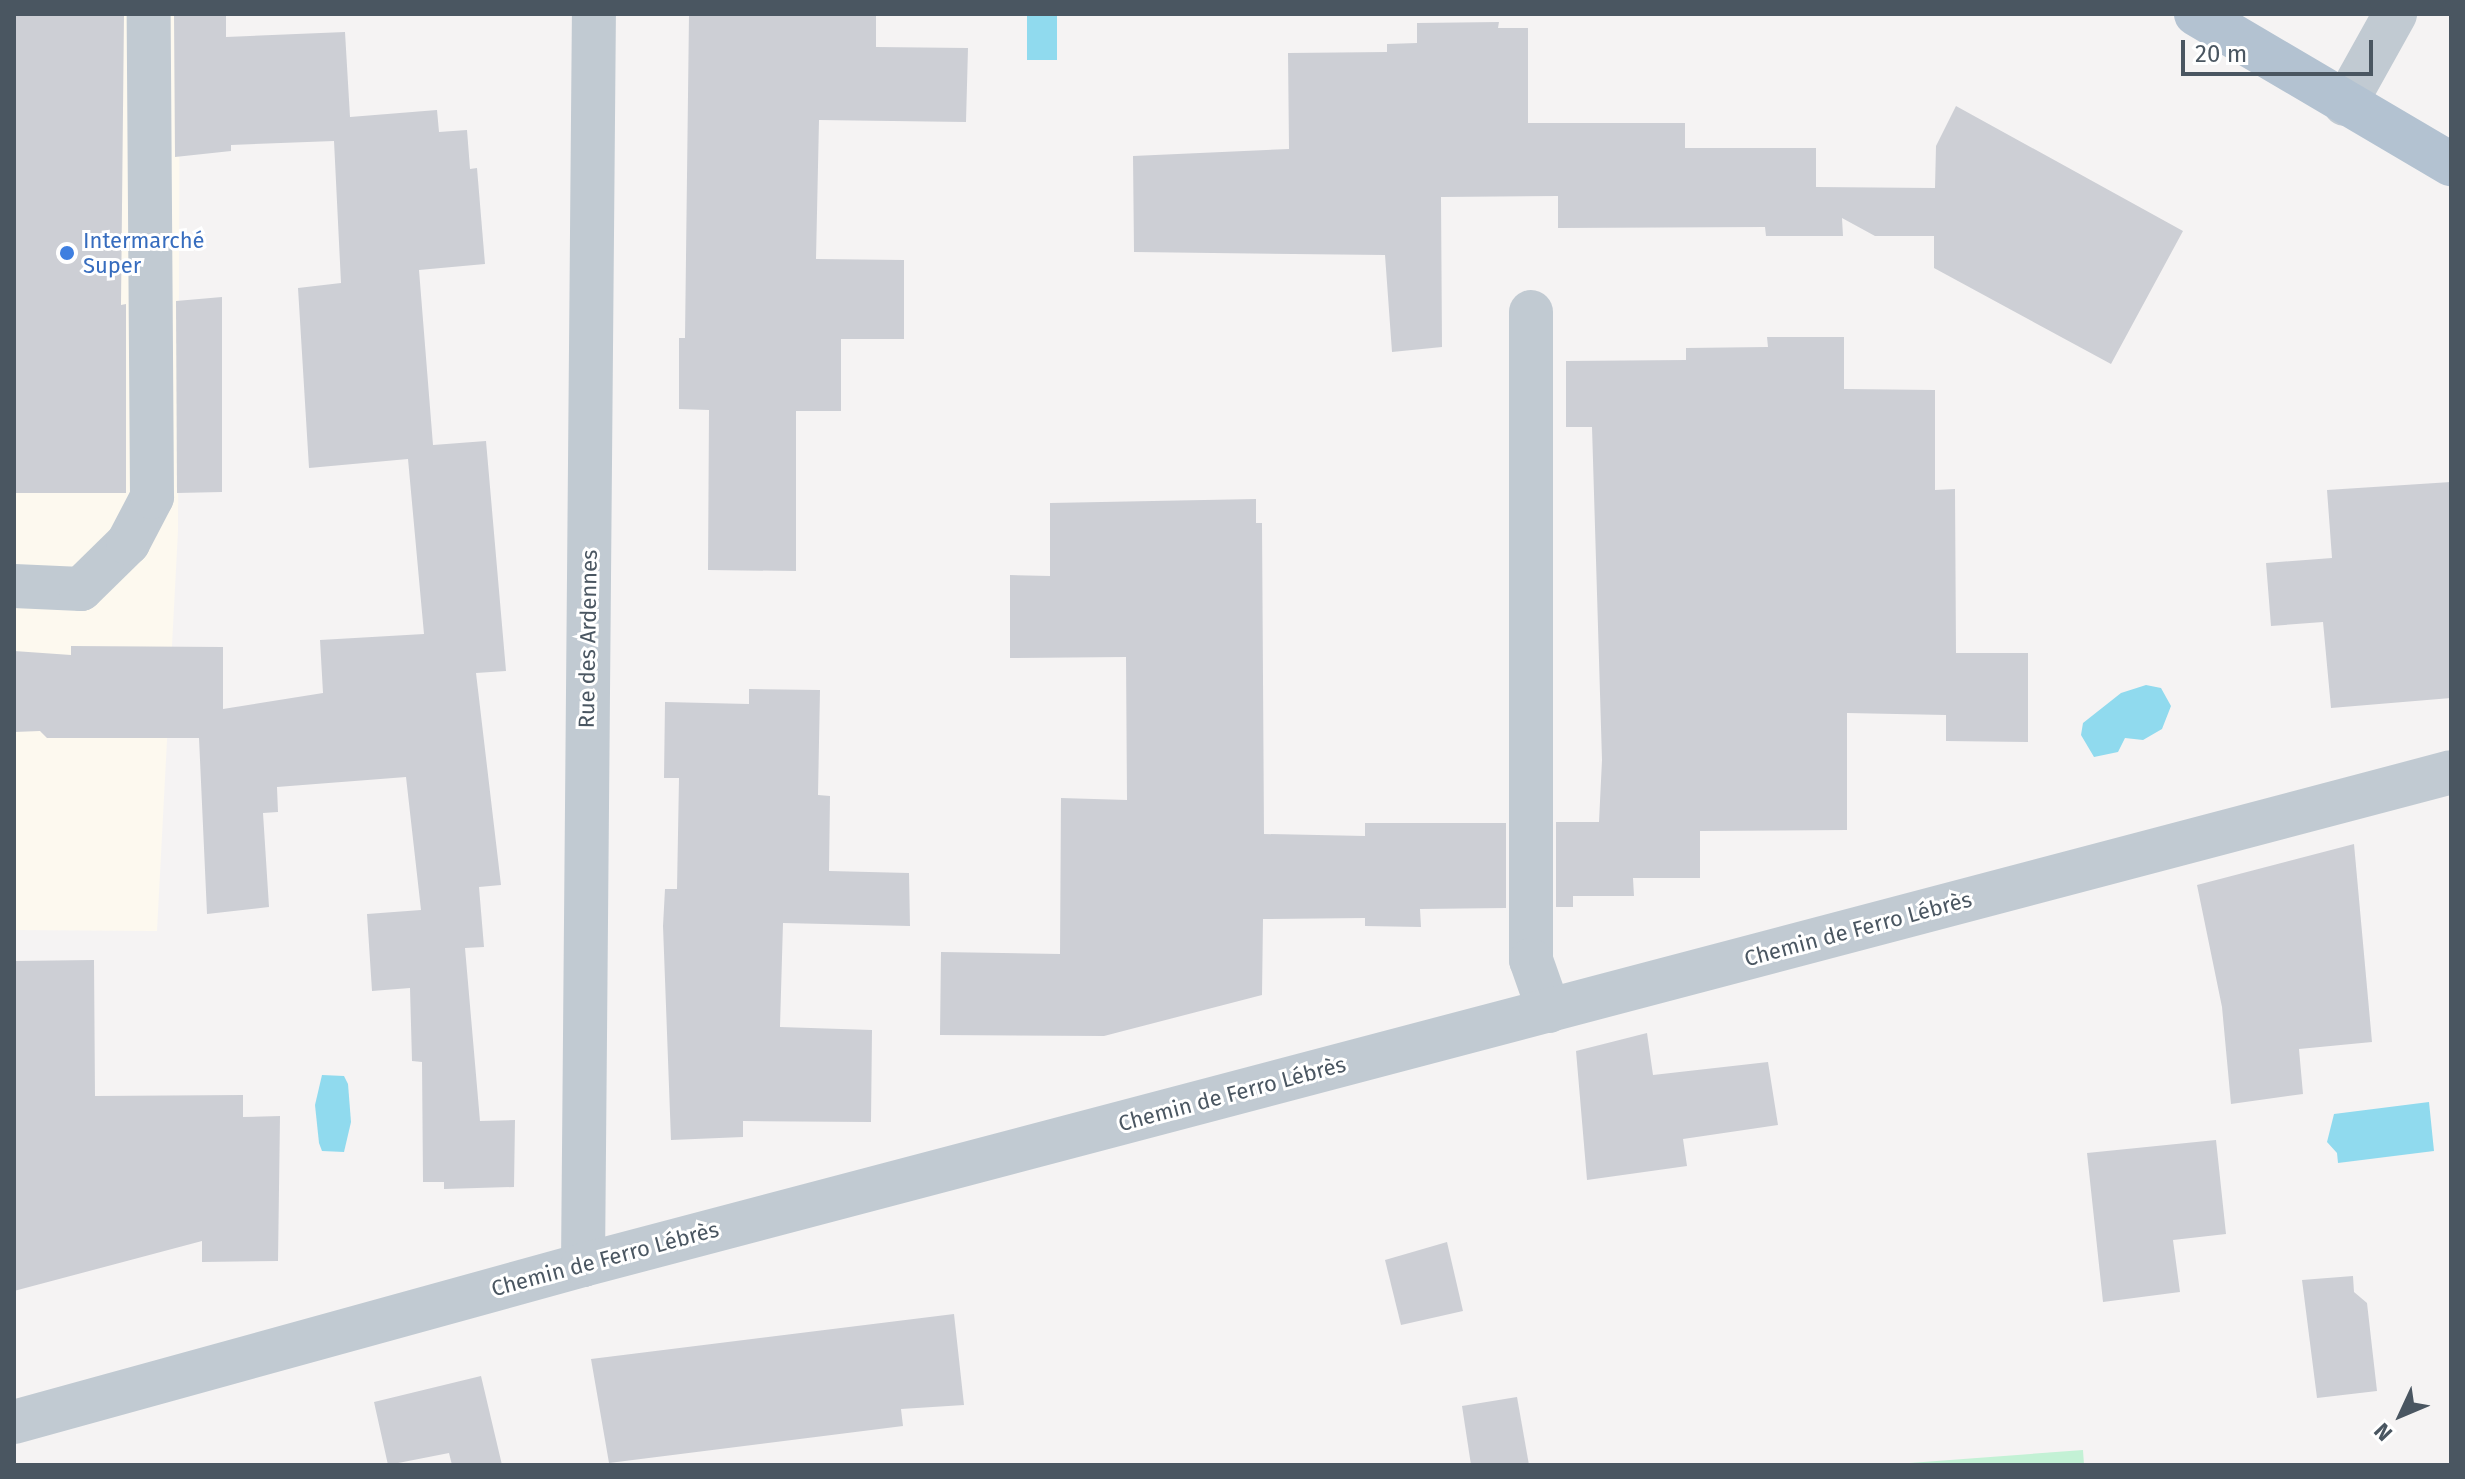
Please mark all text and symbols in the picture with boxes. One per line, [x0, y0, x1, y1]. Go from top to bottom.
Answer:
scale bar [2185, 24, 2377, 74]
text: 20 m [2195, 40, 2247, 68]
place label: Intermarché Super [83, 227, 205, 278]
marker: Intermarché Super [58, 244, 76, 262]
street label: Rue des Ardennes [573, 549, 603, 729]
street label: Chemin de Ferro Lébrès [1741, 886, 1975, 972]
street label: Chemin de Ferro Lébrès [1115, 1051, 1349, 1137]
street label: Chemin de Ferro Lébrès [488, 1216, 722, 1302]
north arrow [2361, 1375, 2441, 1455]
text: N [2369, 1417, 2398, 1447]

